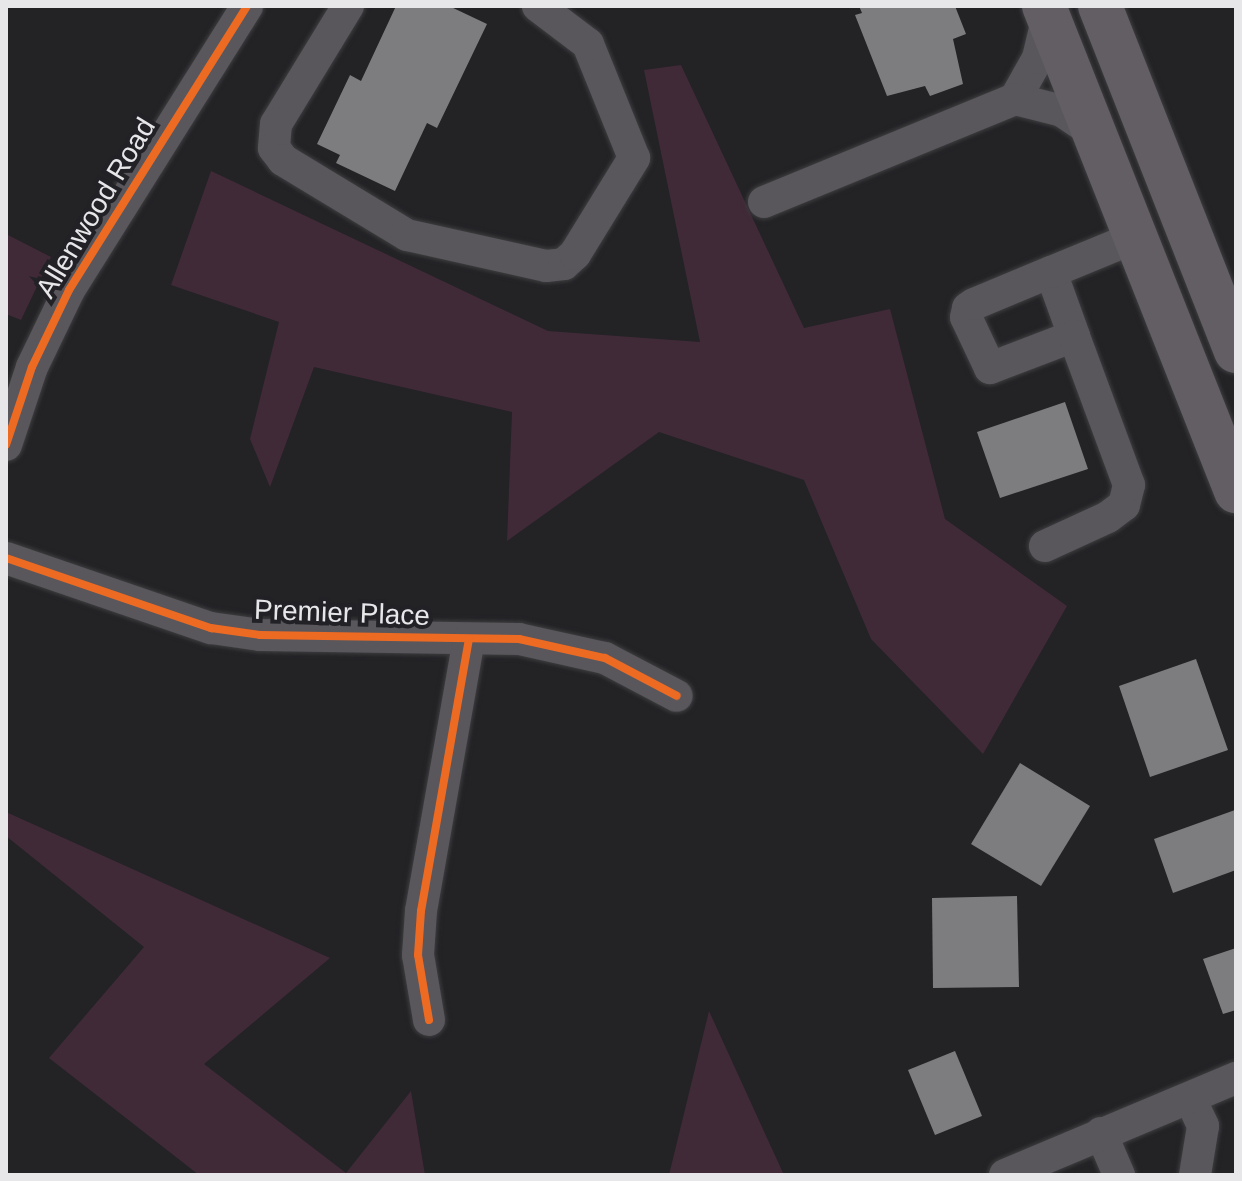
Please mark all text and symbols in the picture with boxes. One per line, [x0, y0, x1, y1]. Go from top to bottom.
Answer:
street label: Allenwood Road [29, 112, 163, 304]
street label: Premier Place [254, 593, 430, 633]

